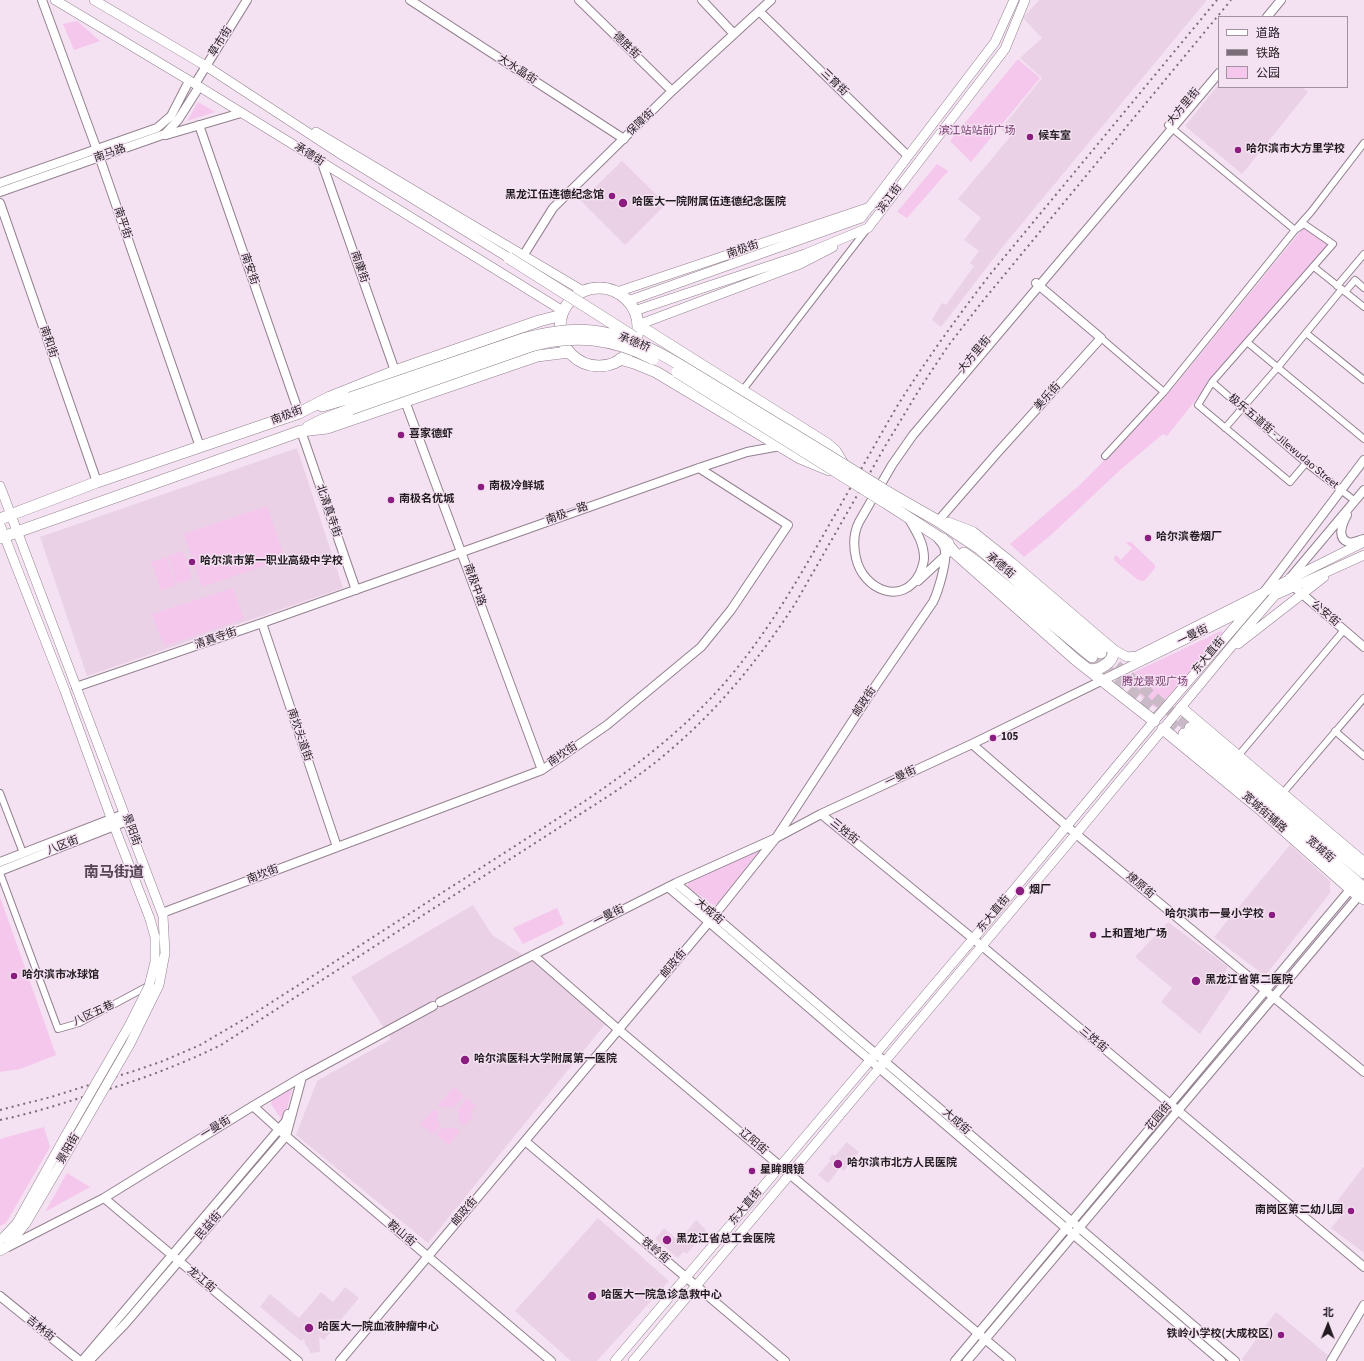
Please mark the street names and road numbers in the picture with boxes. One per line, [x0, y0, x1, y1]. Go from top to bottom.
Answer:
street label: 草市街 [207, 25, 235, 59]
street label: 德胜街 [610, 30, 642, 62]
street label: 大水晶街 [495, 52, 539, 88]
street label: 三育街 [818, 67, 850, 99]
street label: 大方里街 [1165, 86, 1203, 128]
street label: 保障街 [625, 107, 657, 139]
street label: 承德街 [292, 141, 326, 169]
street label: 南马路 [92, 142, 128, 166]
street label: 滨江街 [875, 182, 905, 216]
street label: 南平街 [110, 205, 134, 241]
street label: 南极街 [725, 238, 761, 262]
street label: 南康街 [347, 249, 371, 285]
street label: 南安街 [237, 251, 261, 287]
street label: 南和街 [36, 324, 60, 360]
street label: 承德桥 [616, 331, 652, 355]
street label: 大方里街 [956, 334, 994, 376]
street label: 美乐街 [1032, 380, 1064, 414]
street label: 极乐五道街 - Jilewudao Street [1225, 392, 1341, 492]
street label: 南极街 [269, 404, 305, 428]
street label: 北清真寺街 [313, 483, 343, 539]
street label: 南极一路 [544, 500, 590, 528]
street label: 承德街 [983, 550, 1017, 582]
street label: 南极中路 [460, 562, 488, 608]
street label: 公安街 [1308, 598, 1342, 630]
street label: 一曼街 [1175, 623, 1211, 649]
street label: 清真寺街 [193, 626, 239, 652]
street label: 东大直街 [1190, 635, 1228, 677]
street label: 邮政街 [850, 685, 880, 719]
street label: 南坎头道街 [284, 707, 314, 763]
street label: 南坎街 [546, 740, 580, 770]
street label: 一曼街 [883, 764, 919, 790]
street label: 宽城街辅路 [1239, 790, 1289, 836]
street label: 景阳街 [119, 812, 143, 848]
street label: 三姓街 [827, 816, 861, 848]
street label: 八区街 [45, 834, 81, 858]
street label: 宽城街 [1303, 834, 1337, 866]
street label: 南坎街 [245, 863, 281, 887]
street label: 燎原街 [1123, 870, 1157, 902]
street label: 东大直街 [975, 893, 1013, 935]
street label: 大成街 [692, 896, 726, 928]
street label: 一曼街 [591, 903, 627, 929]
street label: 邮政街 [658, 947, 690, 981]
street label: 八区五巷 [71, 999, 117, 1029]
street label: 三姓街 [1076, 1024, 1110, 1056]
street label: 花园街 [1143, 1100, 1175, 1134]
street label: 大成街 [939, 1106, 973, 1138]
street label: 一曼街 [199, 1114, 233, 1142]
street label: 辽阳街 [736, 1126, 770, 1158]
street label: 景阳街 [55, 1131, 83, 1167]
street label: 东大直街 [727, 1186, 765, 1228]
street label: 邮政街 [449, 1195, 481, 1229]
street label: 民益街 [193, 1209, 225, 1243]
street label: 鞍山街 [384, 1218, 418, 1250]
street label: 铁岭街 [638, 1235, 672, 1267]
street label: 龙江街 [184, 1264, 218, 1296]
street label: 吉林街 [23, 1313, 57, 1345]

